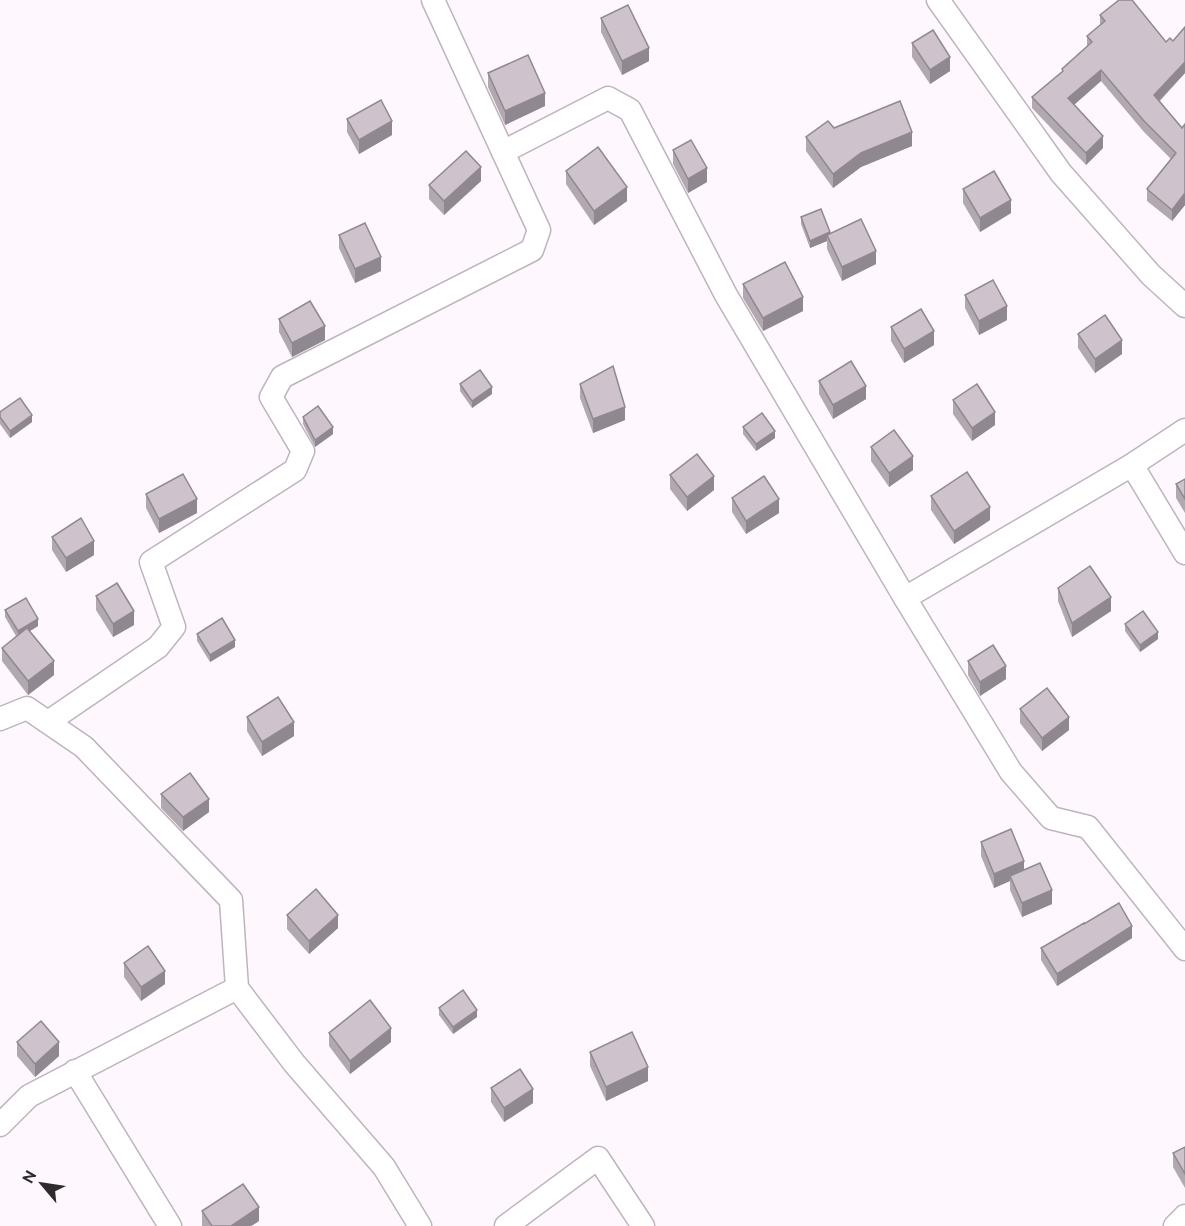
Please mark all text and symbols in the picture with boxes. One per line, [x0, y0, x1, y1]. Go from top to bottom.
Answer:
north arrow [12, 1154, 72, 1214]
text: N [18, 1167, 40, 1186]

